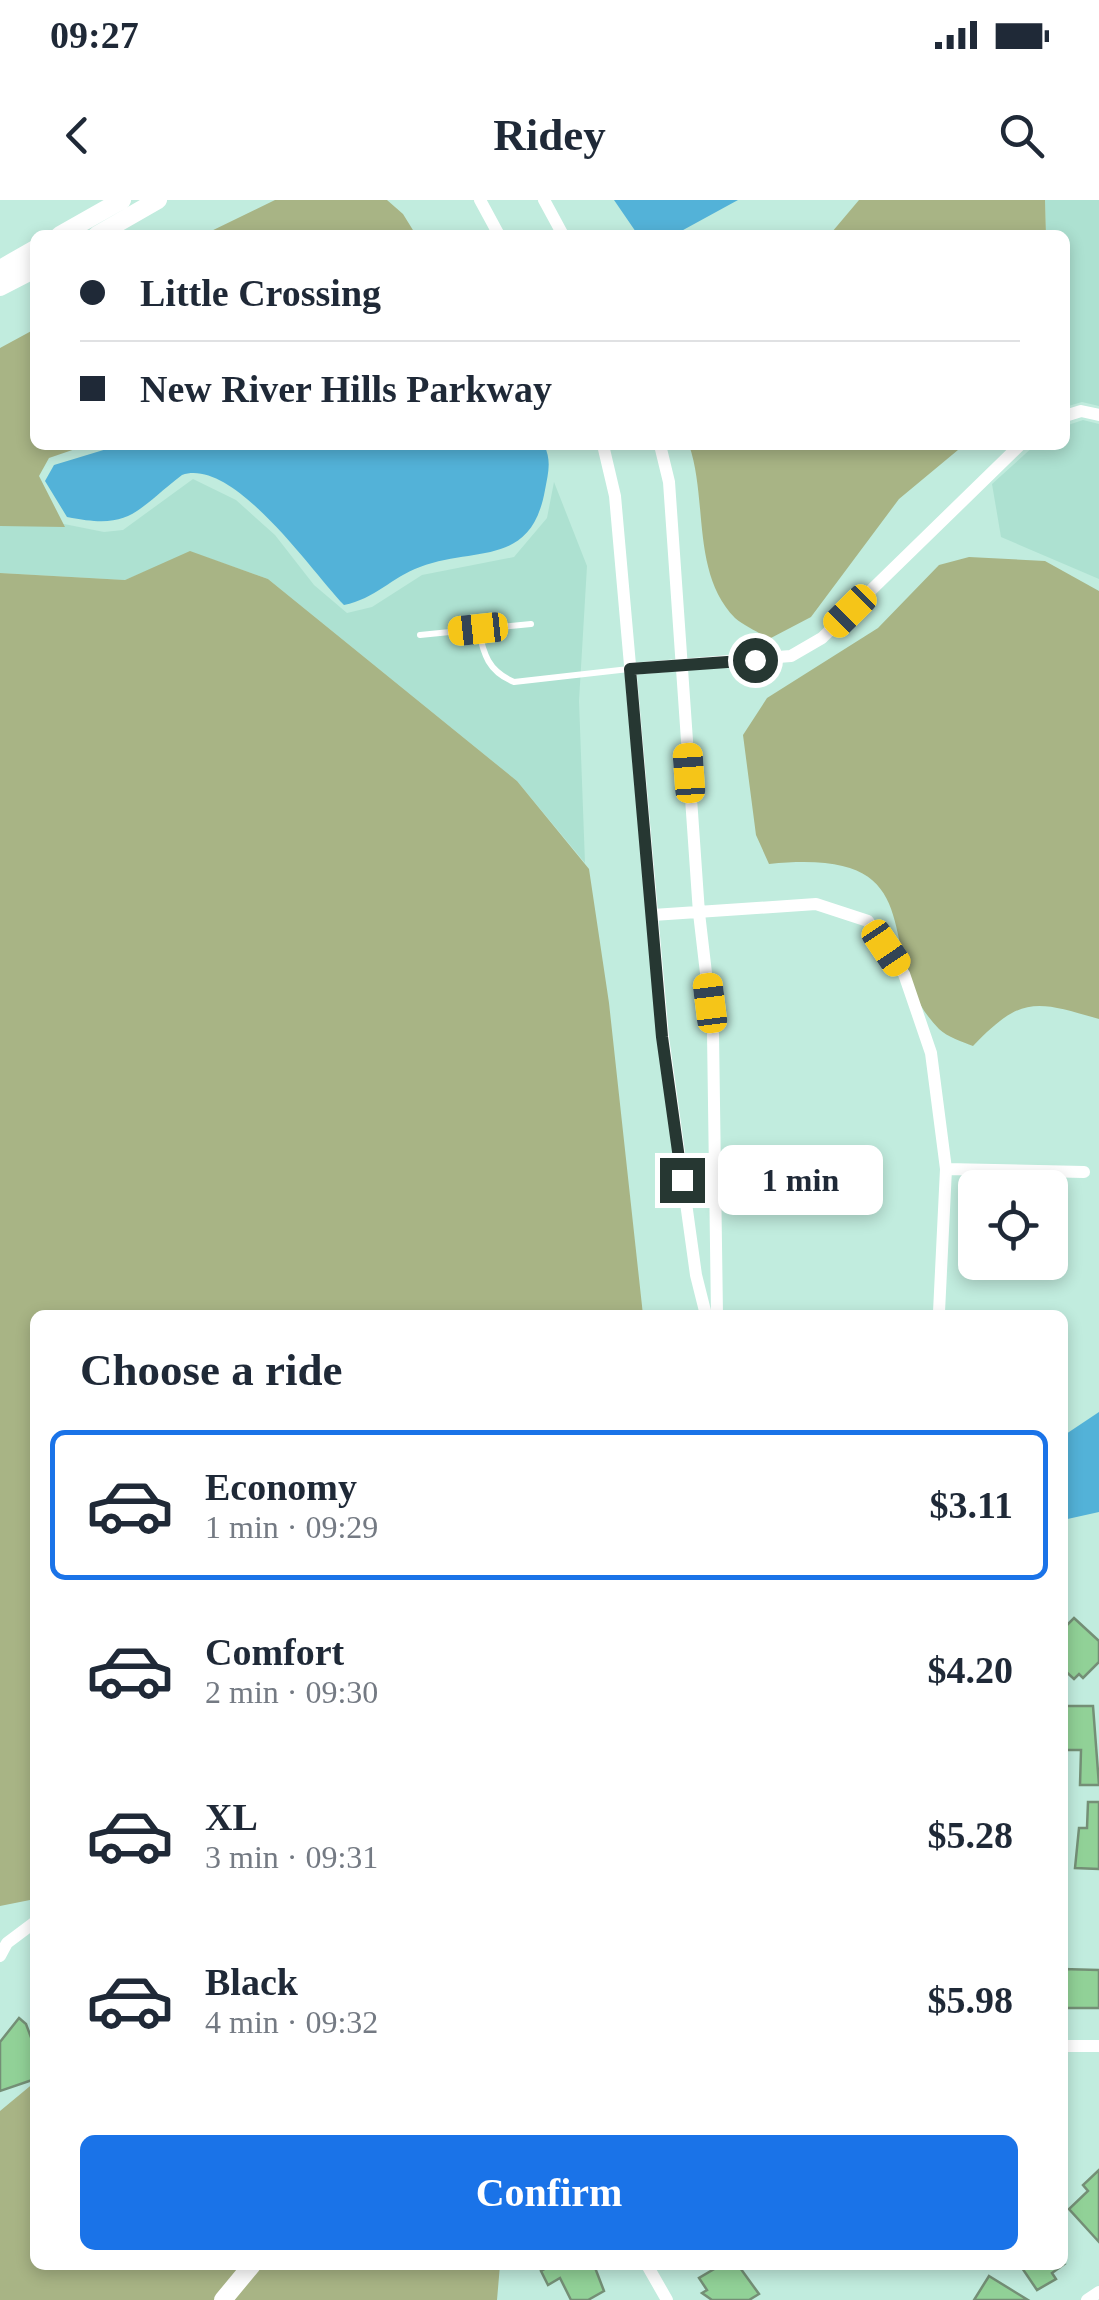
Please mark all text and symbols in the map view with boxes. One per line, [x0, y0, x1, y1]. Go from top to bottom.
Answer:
text: 09:27 [50, 14, 139, 56]
icon: back [50, 108, 105, 163]
icon: search [994, 108, 1049, 163]
text: Ridey [493, 110, 606, 160]
text: Little Crossing [140, 272, 381, 314]
text: New River Hills Parkway [140, 368, 552, 410]
car [818, 579, 882, 643]
car [447, 611, 509, 647]
route start [733, 638, 778, 683]
car [672, 742, 706, 804]
car [857, 915, 915, 981]
car [691, 971, 729, 1035]
callout: 1 min [717, 1145, 882, 1215]
route end [660, 1158, 705, 1203]
text: 1 min [762, 1162, 839, 1198]
map controls [958, 1170, 1068, 1280]
button: locate [958, 1170, 1068, 1280]
text: Choose a ride [80, 1345, 343, 1395]
icon: car [85, 1460, 175, 1550]
text: Economy [205, 1466, 357, 1508]
text: $3.11 [930, 1484, 1013, 1526]
text: 1 min · 09:29 [205, 1509, 378, 1545]
icon: car [85, 1625, 175, 1715]
text: Comfort [205, 1631, 344, 1673]
text: $4.20 [928, 1649, 1013, 1691]
text: 2 min · 09:30 [205, 1674, 378, 1710]
icon: car [85, 1790, 175, 1880]
text: XL [205, 1796, 258, 1838]
text: $5.28 [928, 1814, 1013, 1856]
text: 3 min · 09:31 [205, 1839, 378, 1875]
icon: car [85, 1955, 175, 2045]
text: Black [205, 1961, 298, 2003]
text: $5.98 [928, 1979, 1013, 2021]
text: 4 min · 09:32 [205, 2004, 378, 2040]
button: Confirm [80, 2135, 1018, 2250]

